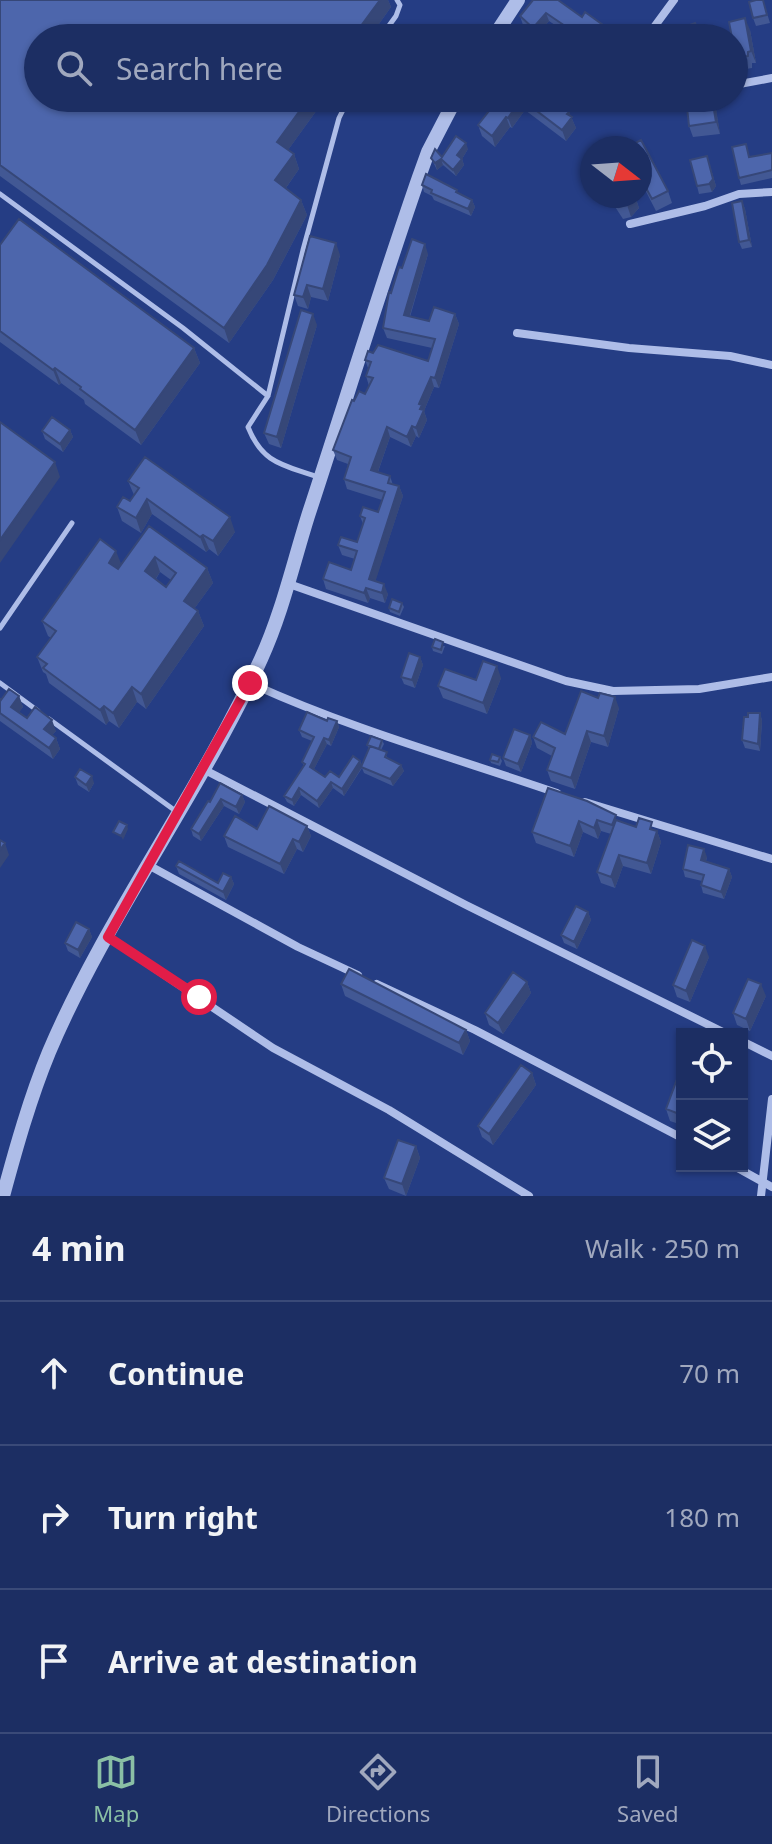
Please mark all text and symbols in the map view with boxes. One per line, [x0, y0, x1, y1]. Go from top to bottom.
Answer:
search box [24, 24, 748, 112]
icon: search [52, 46, 96, 90]
text: Search here [116, 48, 283, 89]
north arrow [580, 136, 652, 208]
route end [232, 665, 268, 701]
route start [181, 979, 217, 1015]
map controls [676, 1028, 748, 1172]
button: locate [676, 1028, 748, 1100]
button: layers [676, 1100, 748, 1172]
text: 4 min [32, 1225, 126, 1271]
text: Walk · 250 m [585, 1230, 740, 1266]
icon: ahead [32, 1351, 76, 1395]
text: Continue [108, 1353, 244, 1394]
text: 70 m [679, 1355, 740, 1391]
icon: right [32, 1495, 76, 1539]
text: Turn right [108, 1497, 258, 1538]
text: 180 m [664, 1499, 740, 1535]
icon: arrive [32, 1639, 76, 1683]
text: Arrive at destination [108, 1641, 418, 1682]
tab: Map [93, 1750, 139, 1828]
tab: Directions [326, 1750, 430, 1828]
tab: Saved [617, 1750, 679, 1828]

